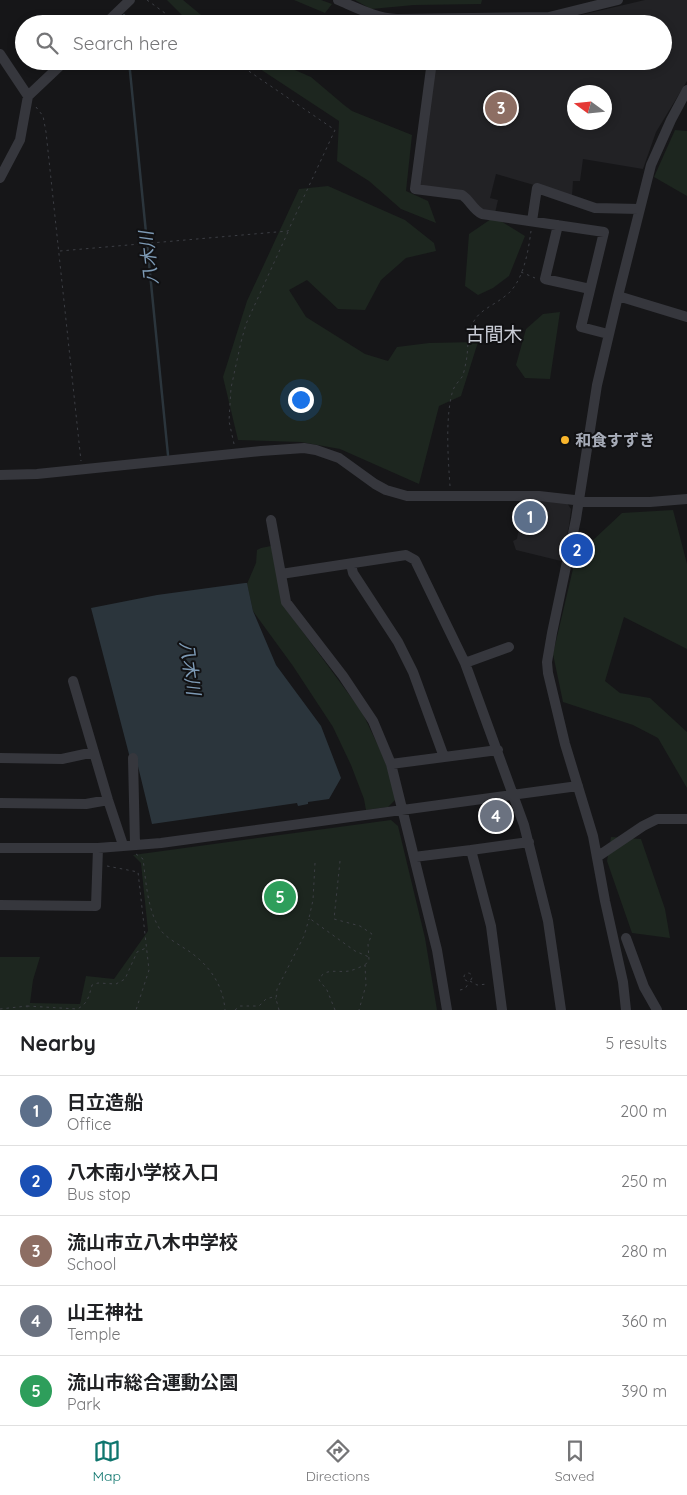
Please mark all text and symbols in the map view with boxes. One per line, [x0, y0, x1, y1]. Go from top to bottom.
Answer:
search box [15, 15, 672, 70]
icon: search [33, 29, 61, 57]
text: Search here [73, 31, 178, 55]
north arrow [567, 85, 612, 130]
pin: 3 [485, 89, 517, 127]
water label: 八木川 [134, 228, 163, 286]
district label: 古間木 [465, 322, 523, 346]
your location [288, 387, 314, 413]
place label: 和食すずき [575, 430, 655, 450]
marker: 和食すずき [559, 434, 571, 446]
pin: 1 [514, 498, 546, 536]
pin: 2 [561, 531, 593, 569]
water label: 八木川 [175, 640, 206, 698]
pin: 4 [480, 797, 512, 835]
pin: 5 [264, 878, 296, 916]
text: Nearby [20, 1030, 96, 1056]
text: 5 results [606, 1033, 667, 1053]
text: 日立造船 [67, 1090, 143, 1114]
text: 1 [33, 1101, 39, 1121]
text: 200 m [620, 1101, 667, 1121]
text: Office [67, 1114, 112, 1134]
text: 八木南小学校入口 [67, 1160, 219, 1184]
text: 2 [31, 1171, 41, 1191]
text: 250 m [621, 1171, 667, 1191]
text: Bus stop [67, 1184, 131, 1204]
text: 流山市立八木中学校 [67, 1230, 238, 1254]
text: 3 [32, 1241, 40, 1261]
text: 280 m [621, 1241, 667, 1261]
text: School [67, 1254, 116, 1274]
text: 山王神社 [67, 1300, 143, 1324]
text: 4 [31, 1311, 41, 1331]
text: 360 m [622, 1311, 667, 1331]
text: Temple [67, 1324, 121, 1344]
text: 流山市総合運動公園 [67, 1370, 238, 1394]
text: 5 [31, 1381, 41, 1401]
text: 390 m [621, 1381, 667, 1401]
text: Park [67, 1394, 101, 1414]
tab: Map [92, 1437, 121, 1485]
tab: Directions [306, 1437, 370, 1485]
tab: Saved [555, 1437, 595, 1485]

